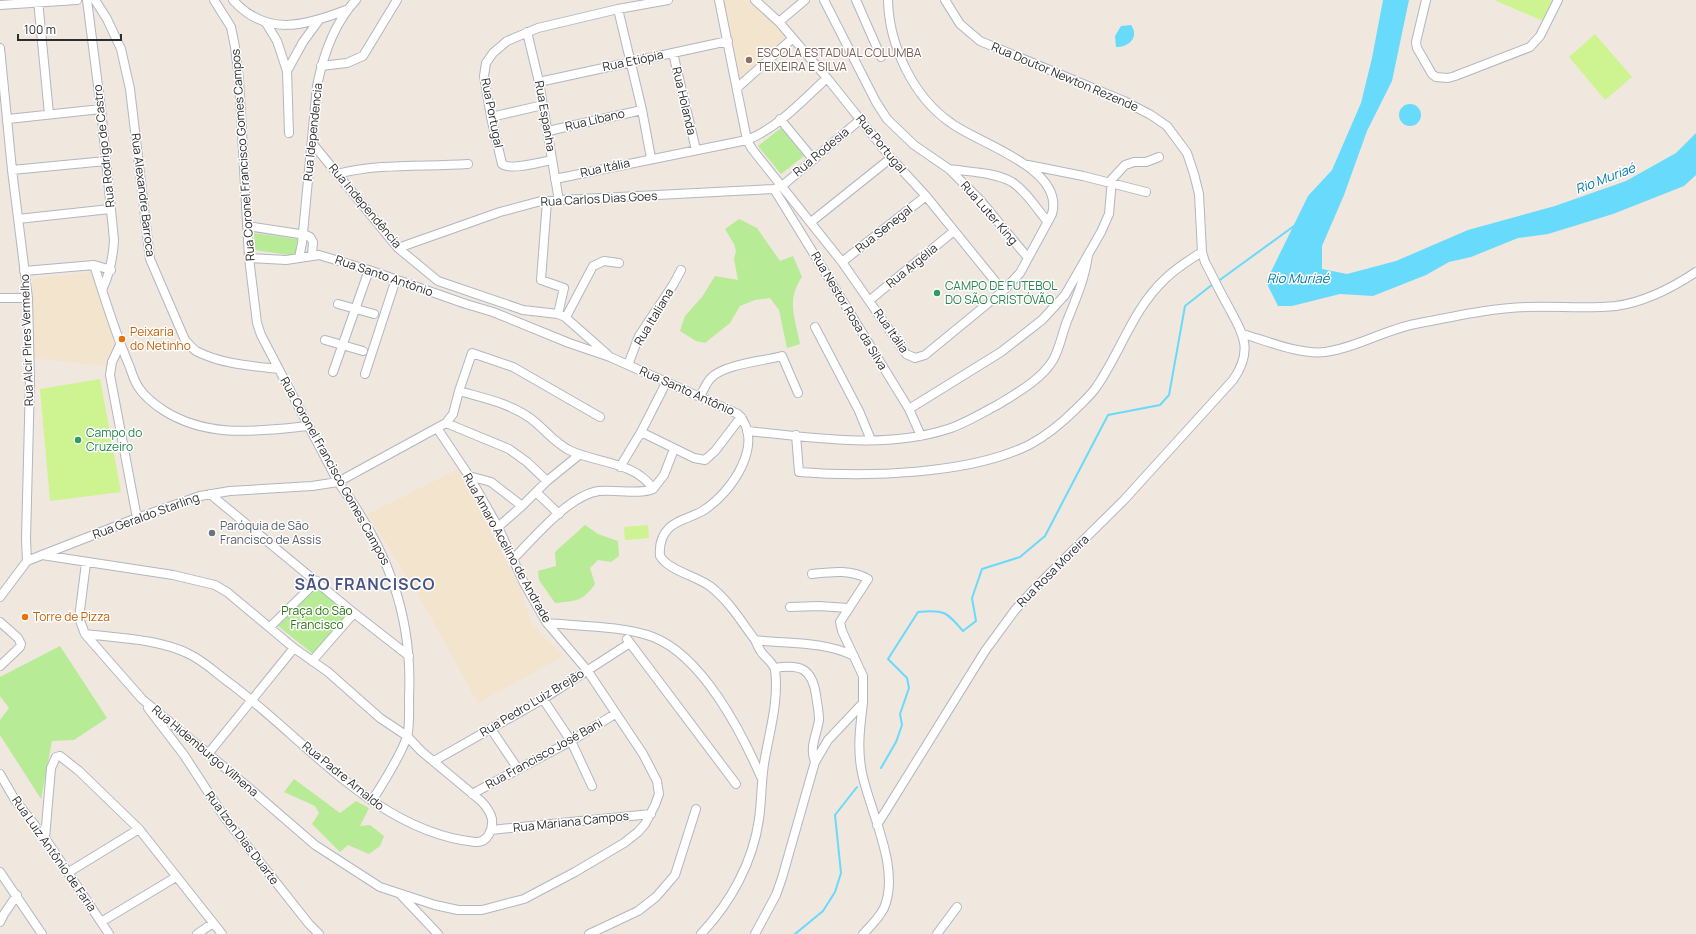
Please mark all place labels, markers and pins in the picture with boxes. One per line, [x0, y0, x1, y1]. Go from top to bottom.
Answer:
place label: ESCOLA ESTADUAL COLUMBA TEIXEIRA E SILVA [757, 44, 922, 75]
marker: ESCOLA ESTADUAL COLUMBA TEIXEIRA E SILVA [744, 55, 754, 65]
place label: CAMPO DE FUTEBOL DO SÃO CRISTÓVÃO [945, 277, 1057, 308]
marker: CAMPO DE FUTEBOL DO SÃO CRISTÓVÃO [932, 288, 942, 298]
place label: Peixaria do Netinho [130, 323, 191, 354]
marker: Peixaria do Netinho [117, 334, 127, 344]
place label: Campo do Cruzeiro [86, 424, 142, 455]
marker: Campo do Cruzeiro [73, 435, 83, 445]
place label: Paróquia de São Francisco de Assis [220, 517, 321, 548]
marker: Paróquia de São Francisco de Assis [207, 528, 217, 538]
place label: Torre de Pizza [33, 608, 110, 625]
marker: Torre de Pizza [20, 612, 30, 622]

